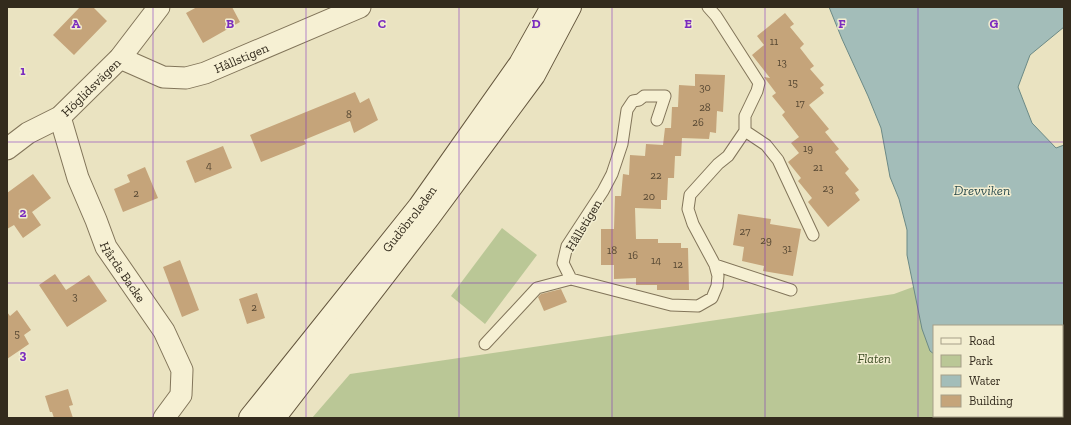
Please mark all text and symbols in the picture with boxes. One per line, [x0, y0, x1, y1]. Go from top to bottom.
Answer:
text: A [72, 16, 81, 31]
text: B [226, 16, 234, 31]
text: C [378, 16, 386, 31]
text: D [531, 16, 541, 31]
text: E [684, 16, 692, 31]
text: F [838, 16, 846, 31]
text: G [990, 16, 999, 31]
house number: 11 [770, 35, 779, 48]
street label: Hållstigen [212, 40, 271, 76]
street label: Höglidsvägen [58, 55, 124, 120]
house number: 13 [777, 56, 787, 69]
text: 1 [20, 63, 26, 78]
house number: 15 [788, 76, 798, 89]
house number: 30 [699, 81, 711, 94]
house number: 17 [795, 97, 805, 110]
house number: 28 [699, 101, 711, 114]
house number: 8 [346, 108, 352, 121]
house number: 26 [692, 116, 704, 129]
house number: 19 [803, 142, 813, 155]
house number: 4 [206, 159, 212, 172]
house number: 21 [813, 161, 824, 174]
house number: 22 [650, 169, 662, 182]
house number: 23 [822, 182, 834, 195]
water label: Drevviken [954, 182, 1010, 199]
street label: Gudöbroleden [379, 183, 440, 255]
house number: 2 [133, 187, 139, 200]
house number: 20 [643, 190, 655, 203]
street label: Hållstigen [562, 196, 605, 254]
text: 2 [20, 205, 27, 220]
house number: 27 [740, 225, 750, 238]
house number: 29 [760, 234, 772, 247]
street label: Hårds Backe [97, 240, 149, 305]
house number: 31 [782, 242, 793, 255]
house number: 18 [607, 244, 617, 257]
house number: 16 [628, 249, 638, 262]
house number: 14 [651, 254, 661, 267]
house number: 12 [673, 258, 683, 271]
house number: 3 [72, 290, 78, 303]
house number: 2 [251, 301, 257, 314]
legend [933, 325, 1063, 417]
house number: 5 [14, 327, 20, 340]
text: Road [969, 334, 995, 348]
text: 3 [20, 347, 27, 362]
park label: Flaten [857, 351, 891, 366]
text: Park [969, 354, 994, 368]
text: Water [969, 374, 1001, 388]
text: Building [969, 394, 1013, 408]

